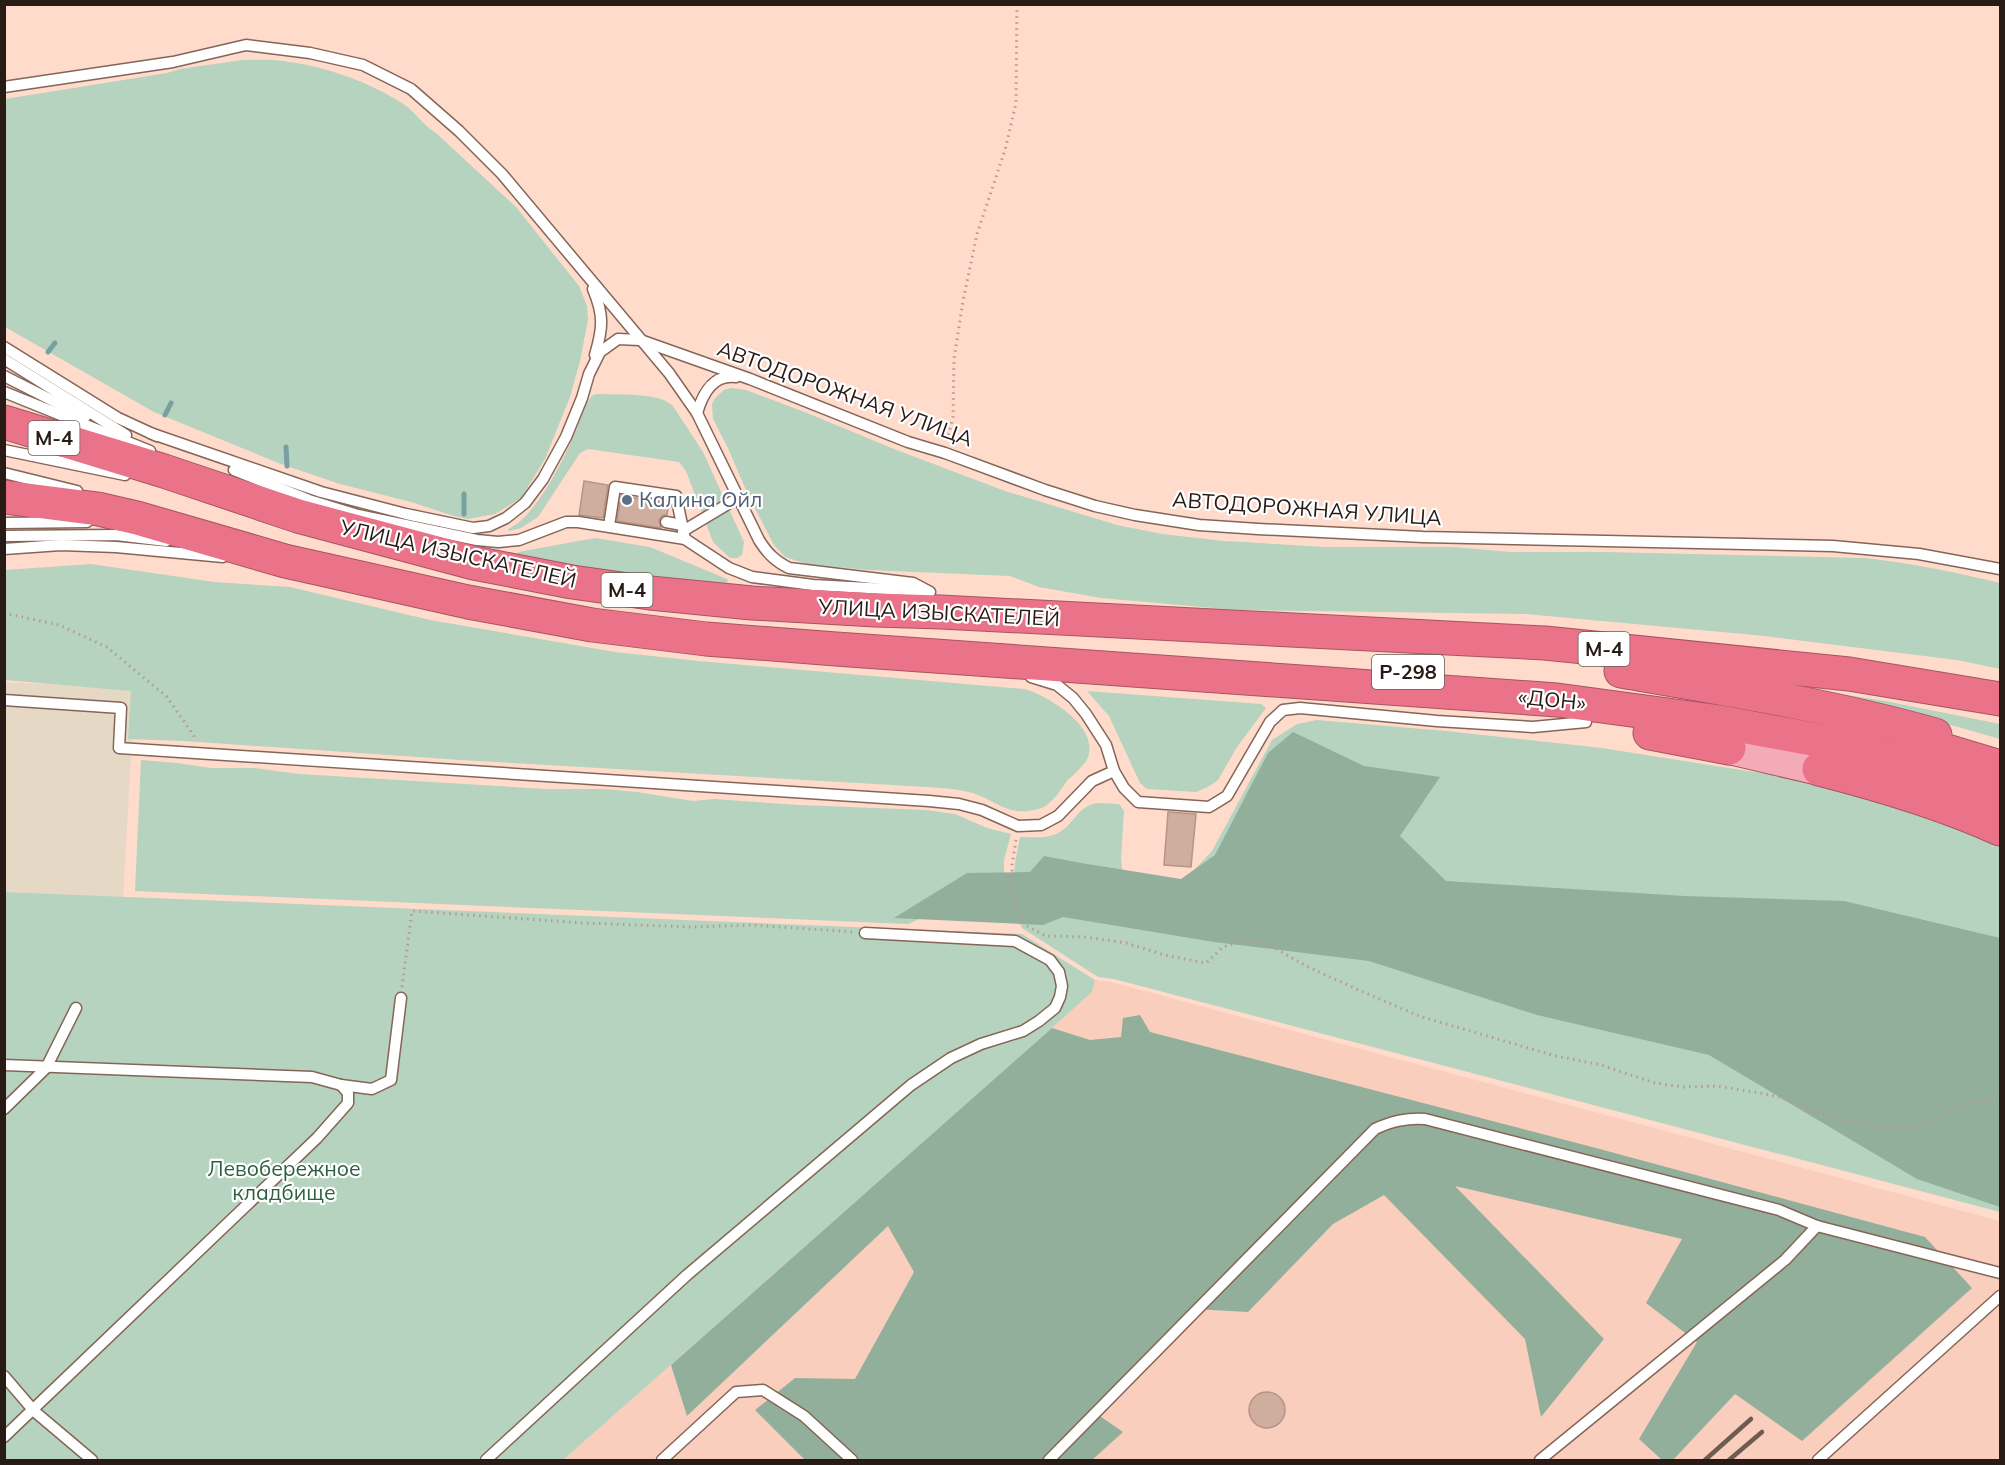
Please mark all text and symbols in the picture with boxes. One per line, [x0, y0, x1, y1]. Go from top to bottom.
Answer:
street label: АВТОДОРОЖНАЯ УЛИЦА [714, 335, 977, 452]
road number: М-4 [28, 421, 80, 455]
place label: Калина Ойл [639, 486, 762, 512]
street label: АВТОДОРОЖНАЯ УЛИЦА [1171, 486, 1443, 530]
marker: Калина Ойл [620, 493, 634, 507]
street label: УЛИЦА ИЗЫСКАТЕЛЕЙ [337, 513, 579, 593]
road number: М-4 [602, 573, 652, 607]
street label: УЛИЦА ИЗЫСКАТЕЛЕЙ [817, 593, 1060, 631]
road number: М-4 [1578, 632, 1630, 666]
road number: Р-298 [1372, 655, 1444, 689]
street label: «ДОН» [1517, 683, 1587, 715]
park label: Левобережное кладбище [207, 1155, 361, 1205]

